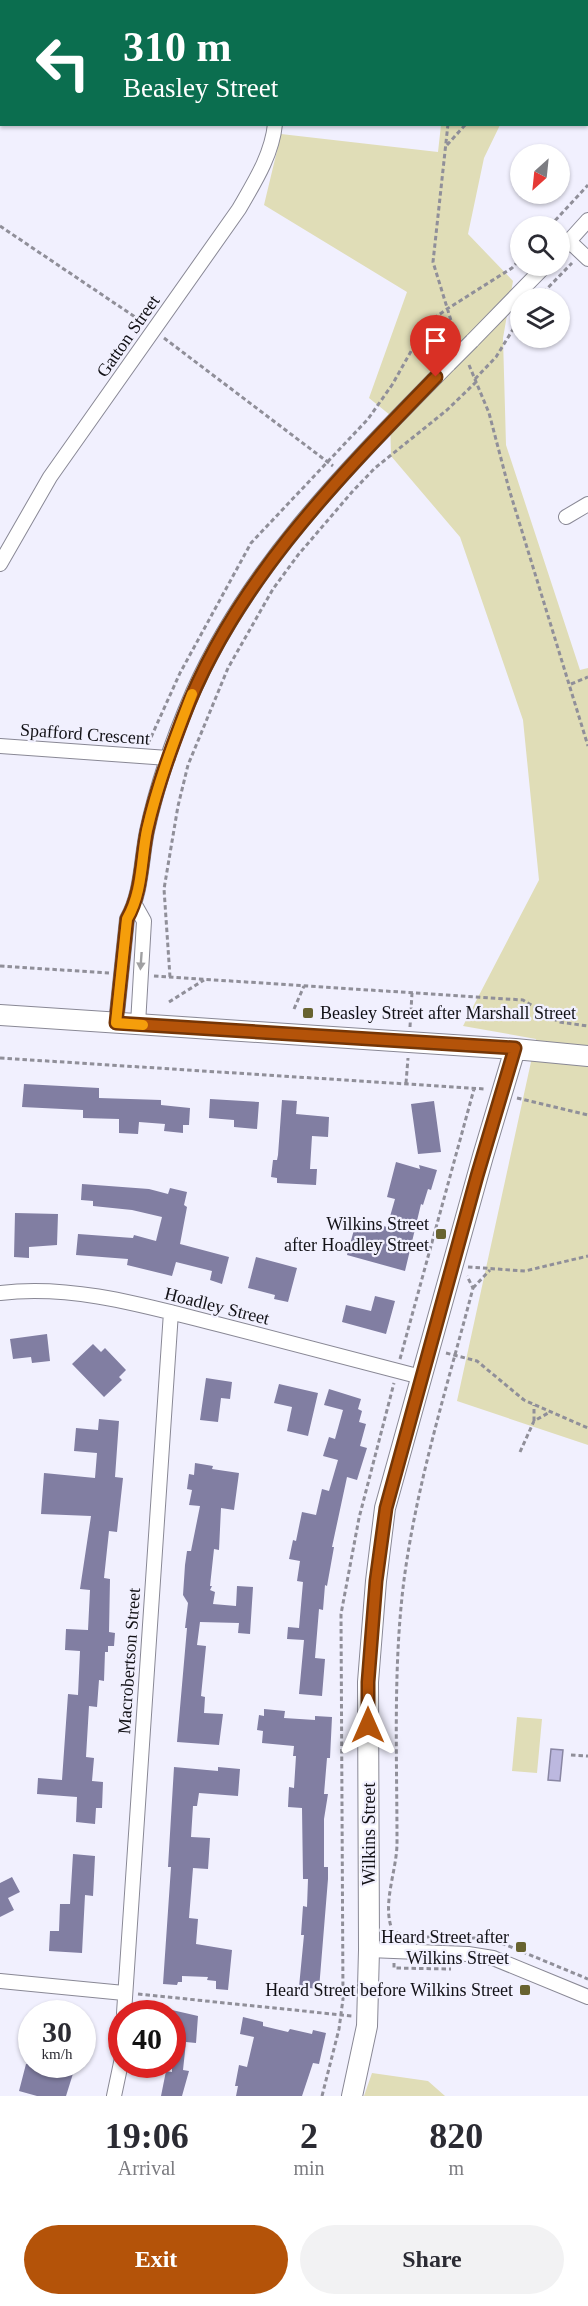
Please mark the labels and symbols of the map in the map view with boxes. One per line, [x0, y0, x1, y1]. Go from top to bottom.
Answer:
north arrow [510, 144, 570, 204]
street label: Gatton Street [92, 291, 164, 381]
pin [410, 315, 461, 377]
street label: Spafford Crescent [19, 719, 151, 749]
one-way arrow [136, 951, 146, 970]
place label: Beasley Street after Marshall Street [320, 1003, 576, 1023]
marker: Beasley Street after Marshall Street [301, 1006, 315, 1020]
place label: Wilkins Street after Hoadley Street [284, 1214, 429, 1255]
marker: Wilkins Street after Hoadley Street [434, 1227, 448, 1241]
street label: Hoadley Street [162, 1283, 272, 1329]
street label: Macrobertson Street [114, 1587, 144, 1735]
position arrow [336, 1693, 400, 1757]
street label: Wilkins Street [359, 1783, 379, 1885]
place label: Heard Street after Wilkins Street [381, 1927, 509, 1968]
marker: Heard Street after Wilkins Street [514, 1940, 528, 1954]
place label: Heard Street before Wilkins Street [265, 1980, 513, 2000]
marker: Heard Street before Wilkins Street [518, 1983, 532, 1997]
speed limit sign: 40 [108, 2000, 186, 2078]

